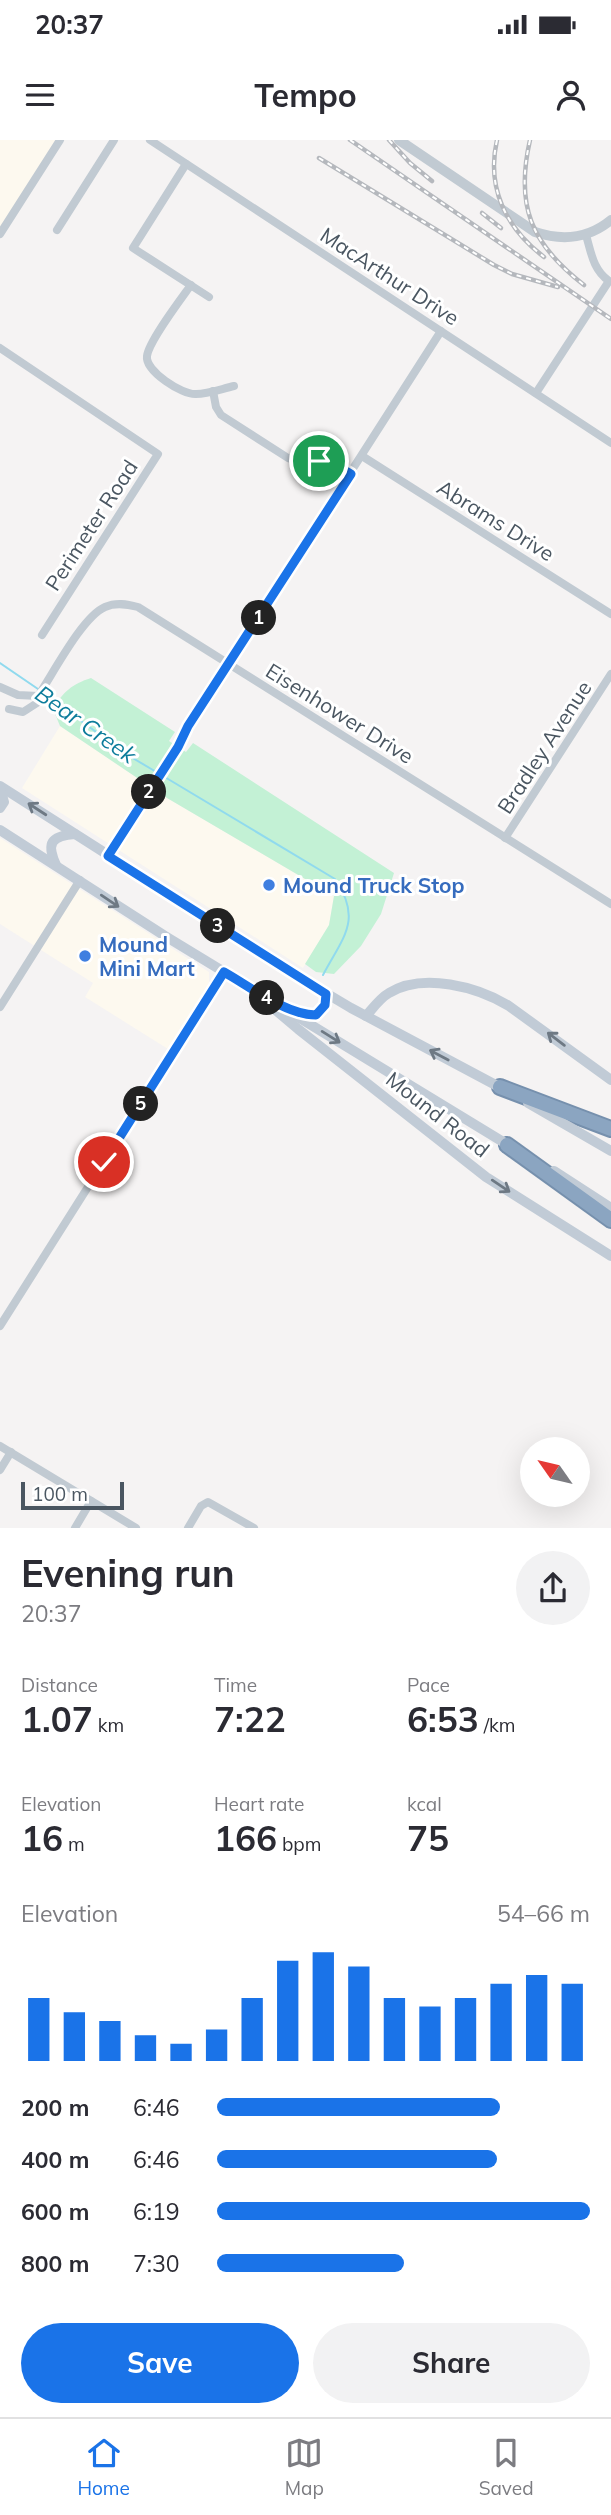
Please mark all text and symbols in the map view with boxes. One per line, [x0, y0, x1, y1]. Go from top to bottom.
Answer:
text: 20:37 [35, 8, 104, 41]
text: Tempo [254, 75, 357, 115]
icon: menu [21, 76, 59, 114]
icon: person [552, 76, 590, 114]
street label: MacArthur Drive [316, 221, 464, 331]
pin [289, 431, 349, 491]
icon: arrive [300, 442, 338, 480]
street label: Perimeter Road [39, 455, 143, 595]
street label: Abrams Drive [433, 474, 559, 566]
pin: 1 [242, 601, 276, 636]
text: 1 [253, 605, 264, 629]
street label: Eisenhower Drive [261, 657, 419, 769]
street label: Bradley Avenue [491, 676, 597, 818]
water label: Bear Creek [30, 679, 143, 770]
pin: 2 [132, 774, 166, 810]
text: 2 [143, 779, 154, 803]
one-way arrow [27, 802, 47, 816]
place label: Mound Truck Stop [283, 872, 464, 898]
marker: Mound Truck Stop [261, 877, 277, 893]
one-way arrow [100, 894, 120, 908]
pin: 3 [200, 908, 235, 944]
text: 3 [212, 913, 223, 937]
place label: Mound Mini Mart [99, 931, 195, 981]
marker: Mound Mini Mart [77, 948, 93, 964]
pin: 4 [250, 980, 284, 1016]
text: 4 [261, 985, 272, 1009]
one-way arrow [321, 1030, 341, 1044]
one-way arrow [547, 1032, 566, 1047]
one-way arrow [430, 1047, 450, 1061]
street label: Mound Road [381, 1066, 495, 1162]
pin: 5 [124, 1086, 158, 1122]
text: 5 [135, 1091, 146, 1115]
pin [74, 1132, 134, 1192]
icon: check [85, 1143, 123, 1181]
one-way arrow [490, 1179, 510, 1193]
north arrow [520, 1437, 590, 1507]
map controls [520, 1437, 590, 1507]
scale bar [21, 1479, 124, 1511]
text: 100 m [32, 1482, 88, 1506]
text: Evening run [21, 1549, 235, 1597]
button: share [516, 1551, 590, 1625]
text: 20:37 [21, 1599, 81, 1628]
text: Distance [21, 1673, 98, 1697]
text: Time [214, 1673, 257, 1697]
text: Pace [407, 1673, 450, 1697]
text: 1.07 [21, 1697, 93, 1741]
text: 7:22 [214, 1697, 286, 1741]
text: 6:53 [407, 1697, 479, 1741]
text: km [93, 1713, 124, 1737]
text: /km [479, 1713, 516, 1737]
text: Elevation [21, 1792, 101, 1816]
text: Heart rate [214, 1792, 304, 1816]
text: kcal [407, 1792, 442, 1816]
text: 16 [21, 1816, 63, 1860]
text: 166 [214, 1816, 277, 1860]
text: 75 [407, 1816, 449, 1860]
text: m [63, 1832, 85, 1856]
text: bpm [277, 1832, 321, 1856]
text: Elevation [21, 1899, 118, 1928]
text: 54–66 m [497, 1899, 590, 1928]
text: 200 m [21, 2093, 89, 2122]
text: 6:46 [133, 2093, 180, 2122]
text: 400 m [21, 2145, 89, 2174]
text: 6:46 [133, 2145, 180, 2174]
text: 600 m [21, 2197, 89, 2226]
text: 6:19 [133, 2197, 180, 2226]
text: 800 m [21, 2249, 89, 2278]
text: 7:30 [133, 2249, 180, 2278]
button: Save [21, 2323, 299, 2403]
button: Share [313, 2323, 590, 2403]
tab: Home [77, 2434, 130, 2500]
tab: Map [285, 2434, 324, 2500]
tab: Saved [479, 2434, 534, 2500]

